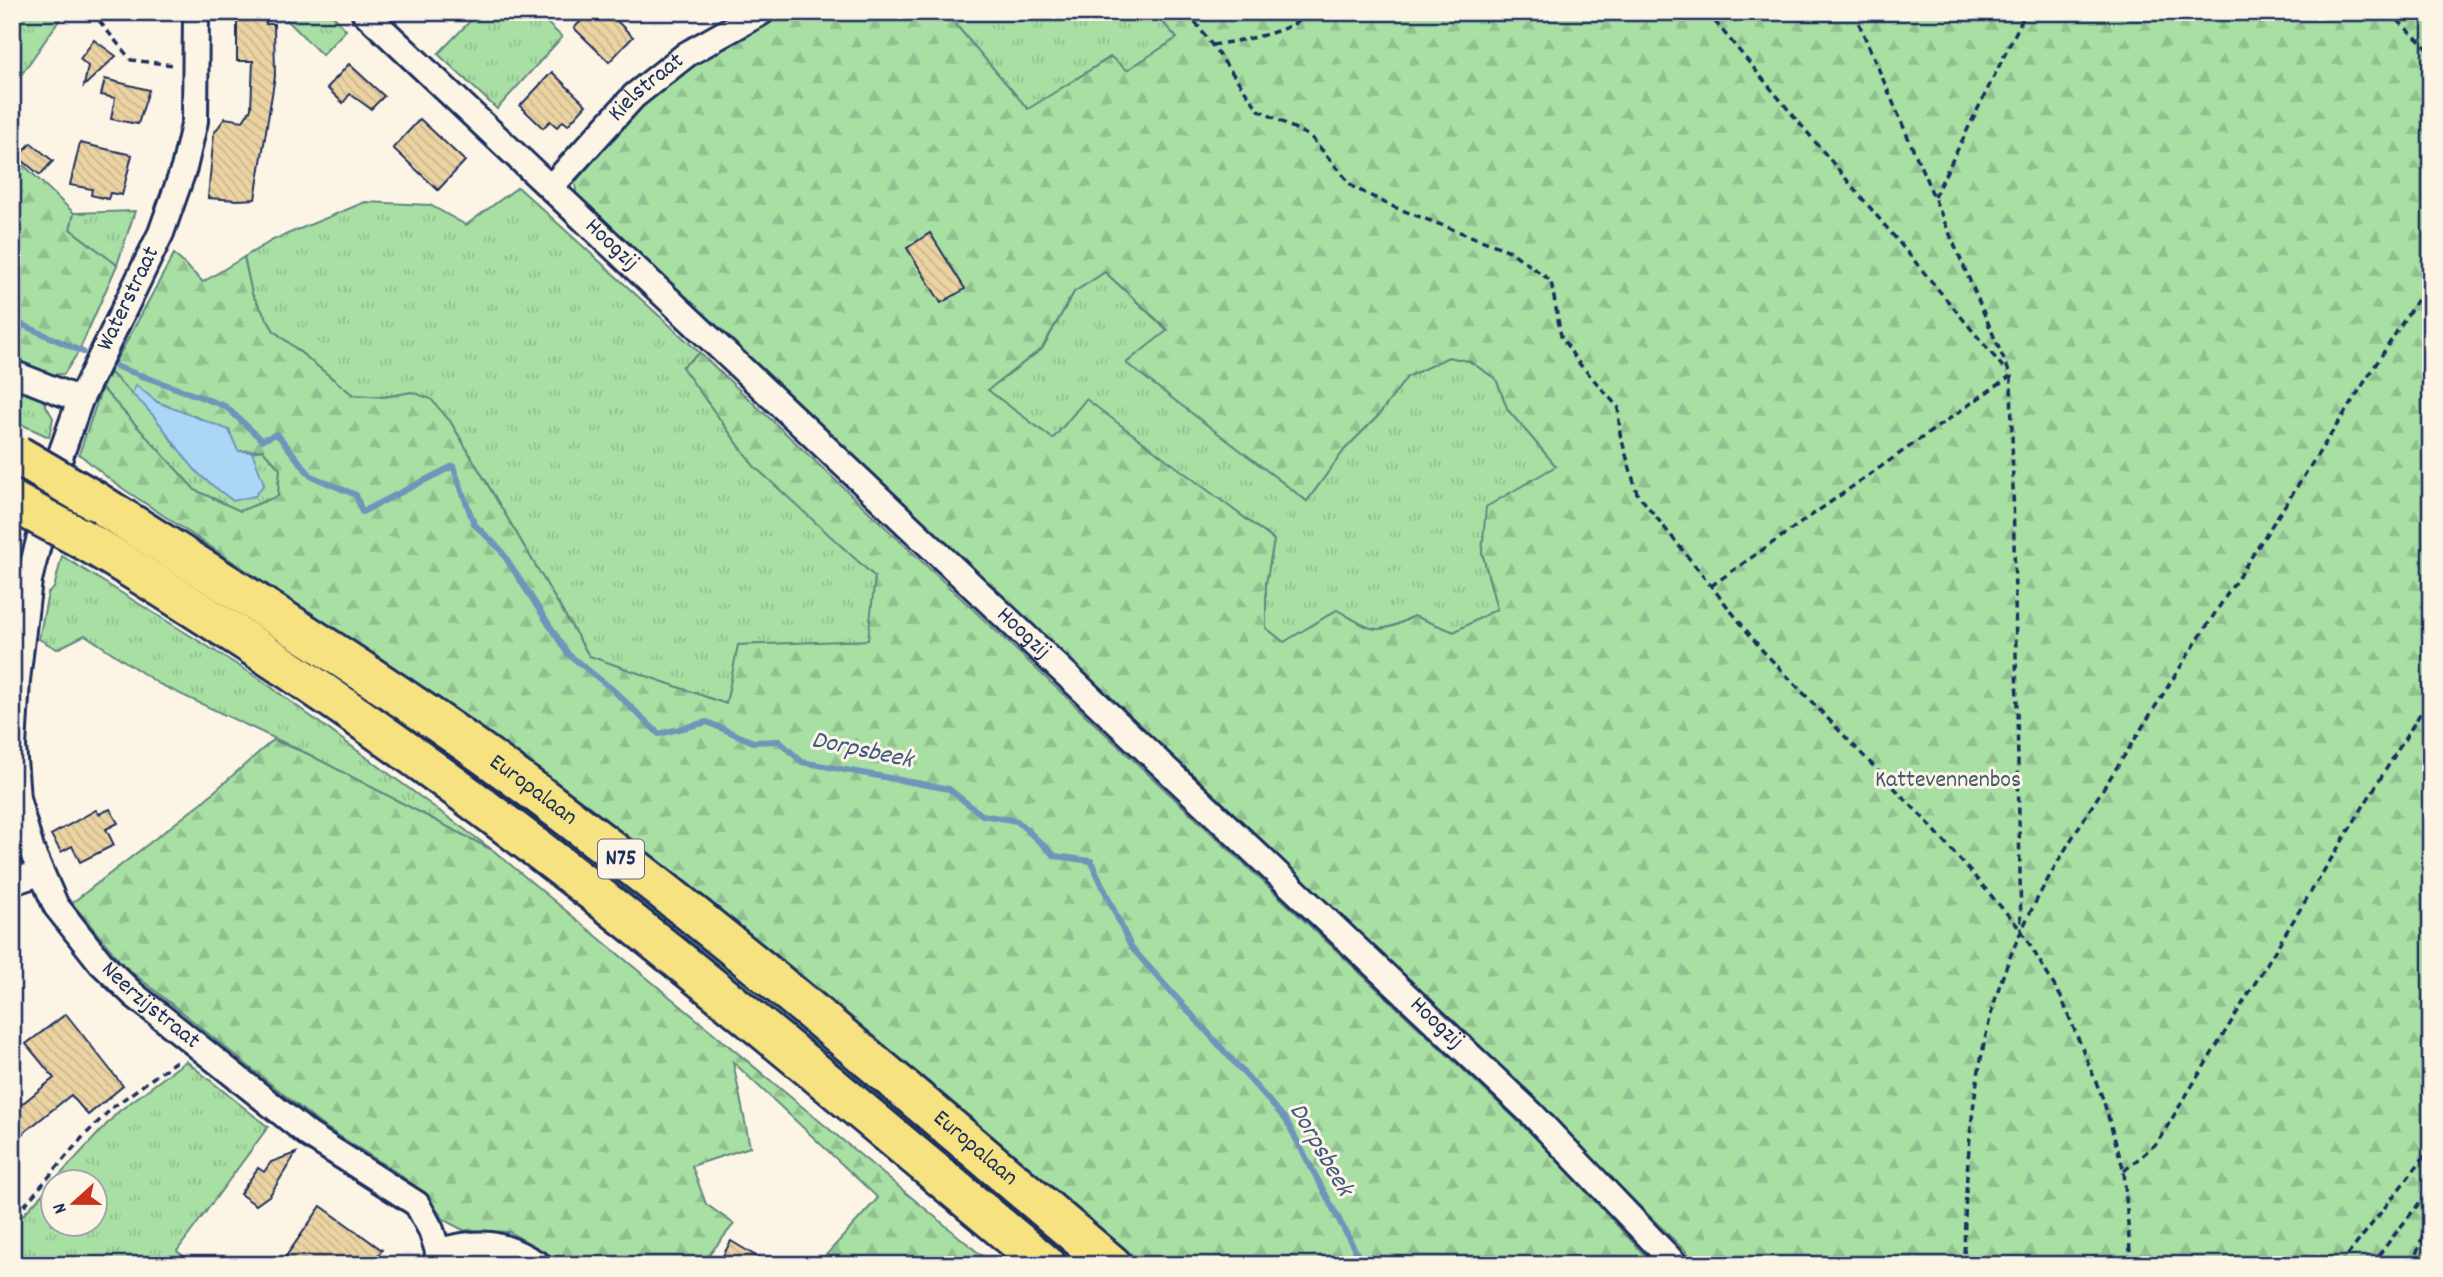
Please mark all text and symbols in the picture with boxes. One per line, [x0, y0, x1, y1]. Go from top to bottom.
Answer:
street label: Kielstraat [601, 45, 692, 130]
street label: Hoogzij [576, 211, 646, 280]
street label: Waterstraat [89, 241, 169, 357]
street label: Hoogzij [988, 599, 1058, 668]
water label: Dorpsbeek [808, 722, 918, 780]
street label: Europalaan [482, 746, 584, 835]
park label: Kattevennenbos [1875, 764, 2021, 798]
road number: N75 [598, 839, 644, 878]
street label: Neerzijstraat [93, 954, 207, 1058]
street label: Hoogzij [1401, 989, 1471, 1058]
water label: Dorpsbeek [1278, 1096, 1363, 1206]
street label: Europalaan [925, 1103, 1025, 1195]
north arrow [38, 1168, 108, 1238]
text: N [47, 1199, 76, 1217]

